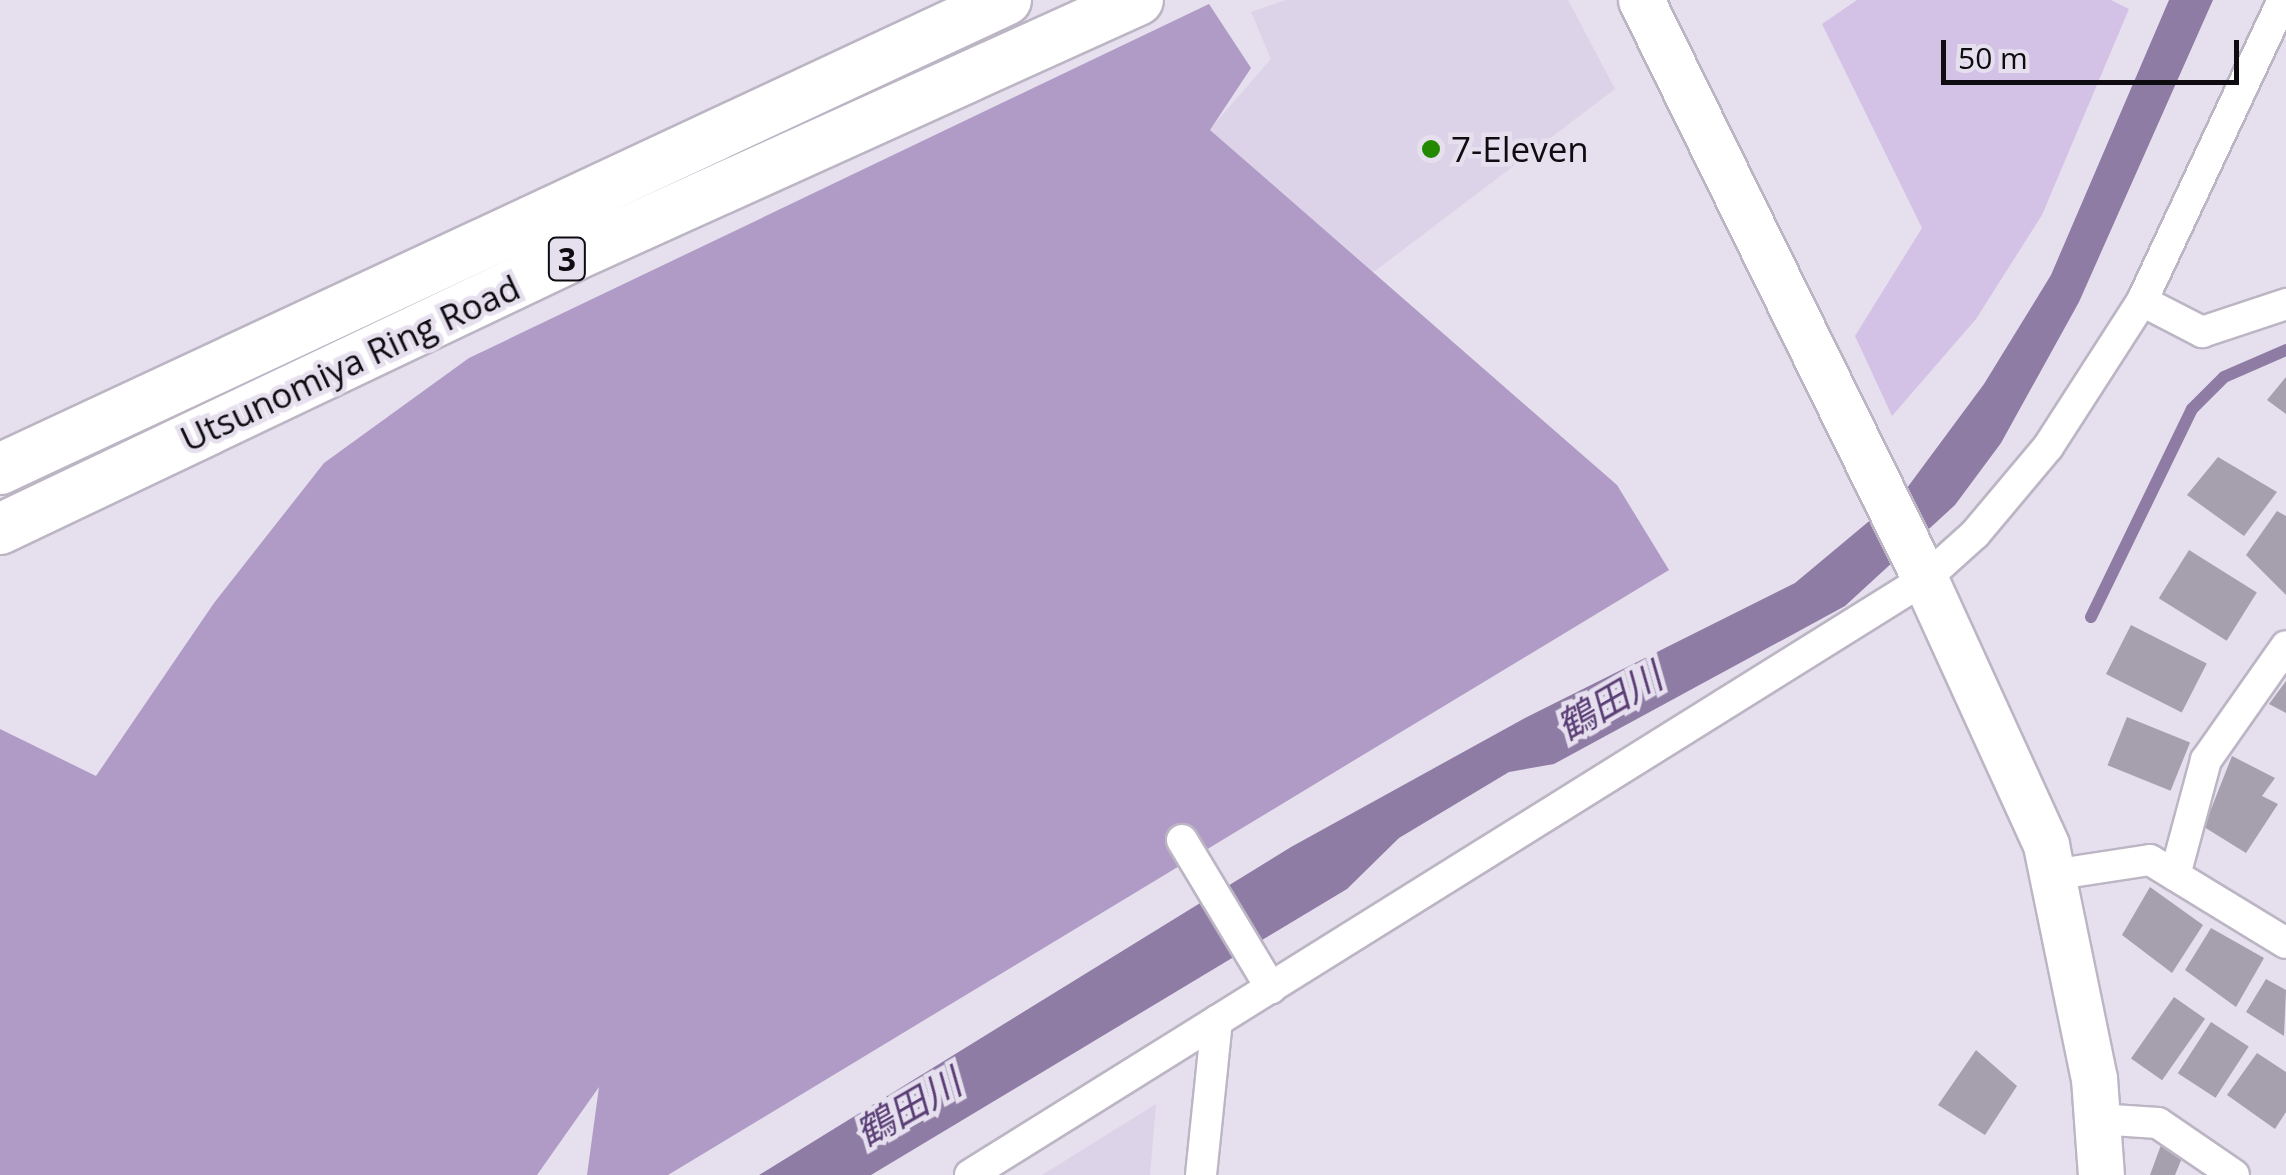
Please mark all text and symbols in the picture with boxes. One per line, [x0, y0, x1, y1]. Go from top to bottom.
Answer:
scale bar [1946, 20, 2244, 82]
text: 50 m [1958, 37, 2028, 78]
place label: 7-Eleven [1451, 128, 1589, 170]
marker: 7-Eleven [1420, 138, 1442, 160]
road number: 3 [547, 232, 587, 286]
street label: Utsunomiya Ring Road [174, 266, 526, 460]
water label: 鶴田川 [1548, 653, 1670, 749]
water label: 鶴田川 [847, 1059, 969, 1155]

